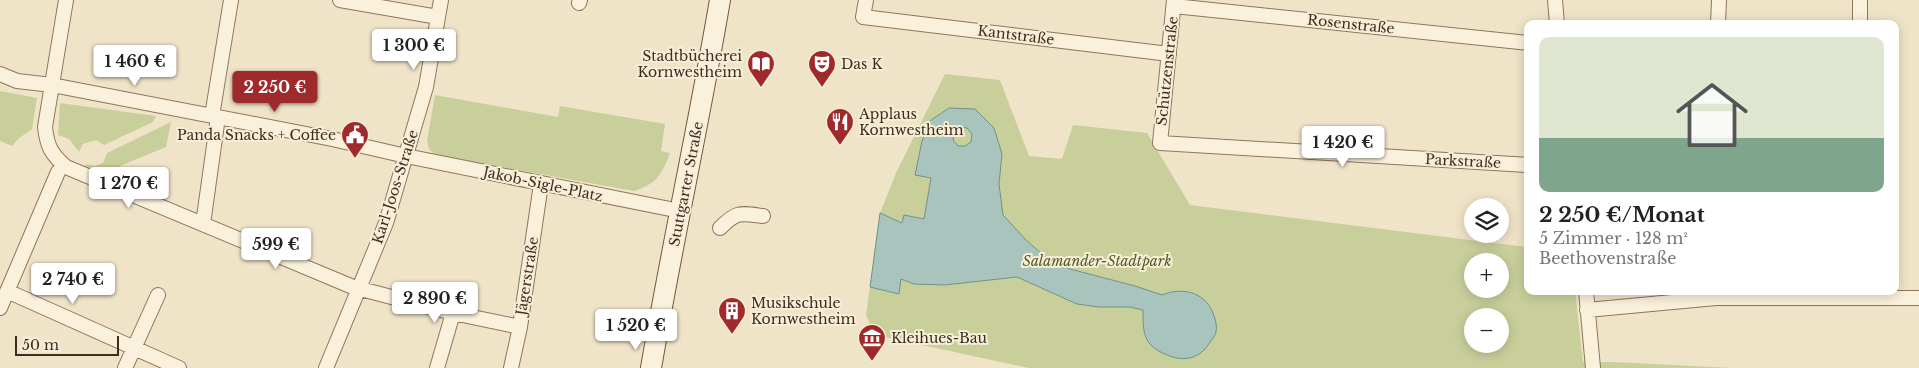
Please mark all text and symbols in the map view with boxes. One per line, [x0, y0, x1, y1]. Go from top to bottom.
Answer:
street label: Rosenstraße [1306, 10, 1396, 38]
street label: Schützenstraße [1152, 15, 1182, 127]
street label: Kantstraße [977, 21, 1055, 49]
pin: 1 300 € [368, 28, 460, 71]
text: 1 300 € [383, 35, 445, 55]
pin: 1 460 € [89, 44, 181, 87]
place label: Stadtbücherei Kornwestheim [637, 47, 742, 81]
library icon: Stadtbücherei Kornwestheim [746, 49, 776, 88]
theatre icon: Das K [807, 49, 837, 88]
text: 1 460 € [104, 51, 166, 71]
place label: Das K [841, 55, 883, 73]
pin: 2 250 € [229, 70, 321, 113]
icon: home [1667, 70, 1757, 160]
text: 2 250 € [243, 77, 307, 97]
place label: Applaus Kornwestheim [858, 105, 964, 139]
restaurant icon: Applaus Kornwestheim [825, 107, 855, 146]
public building icon: Panda Snacks + Coffee [340, 120, 370, 159]
street label: Stuttgarter Straße [665, 120, 707, 248]
place label: Panda Snacks + Coffee [177, 126, 336, 144]
pin: 1 420 € [1297, 126, 1389, 168]
street label: Karl-Joos-Straße [368, 128, 422, 246]
text: 1 420 € [1313, 132, 1373, 152]
street label: Parkstraße [1424, 150, 1502, 172]
street label: Jakob-Sigle-Platz [480, 162, 605, 206]
pin: 1 270 € [83, 166, 175, 209]
text: 1 270 € [100, 173, 158, 193]
map controls [1464, 198, 1509, 353]
button: layers [1464, 198, 1509, 243]
text: 2 250 €/Monat [1539, 202, 1705, 228]
pin: 599 € [241, 228, 311, 270]
text: 5 Zimmer · 128 m² [1539, 228, 1688, 248]
text: 599 € [252, 234, 300, 254]
street label: Jägerstraße [512, 235, 542, 319]
text: Beethovenstraße [1539, 248, 1676, 268]
park label: Salamander-Stadtpark [1023, 252, 1171, 270]
button: + [1464, 253, 1509, 298]
pin: 2 740 € [27, 262, 119, 305]
text: 2 740 € [42, 269, 104, 289]
pin: 2 890 € [389, 282, 481, 324]
text: 2 890 € [403, 288, 467, 308]
place label: Musikschule Kornwestheim [751, 294, 856, 328]
building icon: Musikschule Kornwestheim [717, 296, 747, 335]
pin: 1 520 € [590, 308, 682, 351]
button: − [1464, 308, 1509, 353]
text: 1 520 € [606, 315, 666, 335]
museum icon: Kleihues-Bau [857, 323, 887, 362]
place label: Kleihues-Bau [891, 329, 987, 347]
scale bar [15, 333, 119, 356]
text: 50 m [22, 336, 59, 354]

